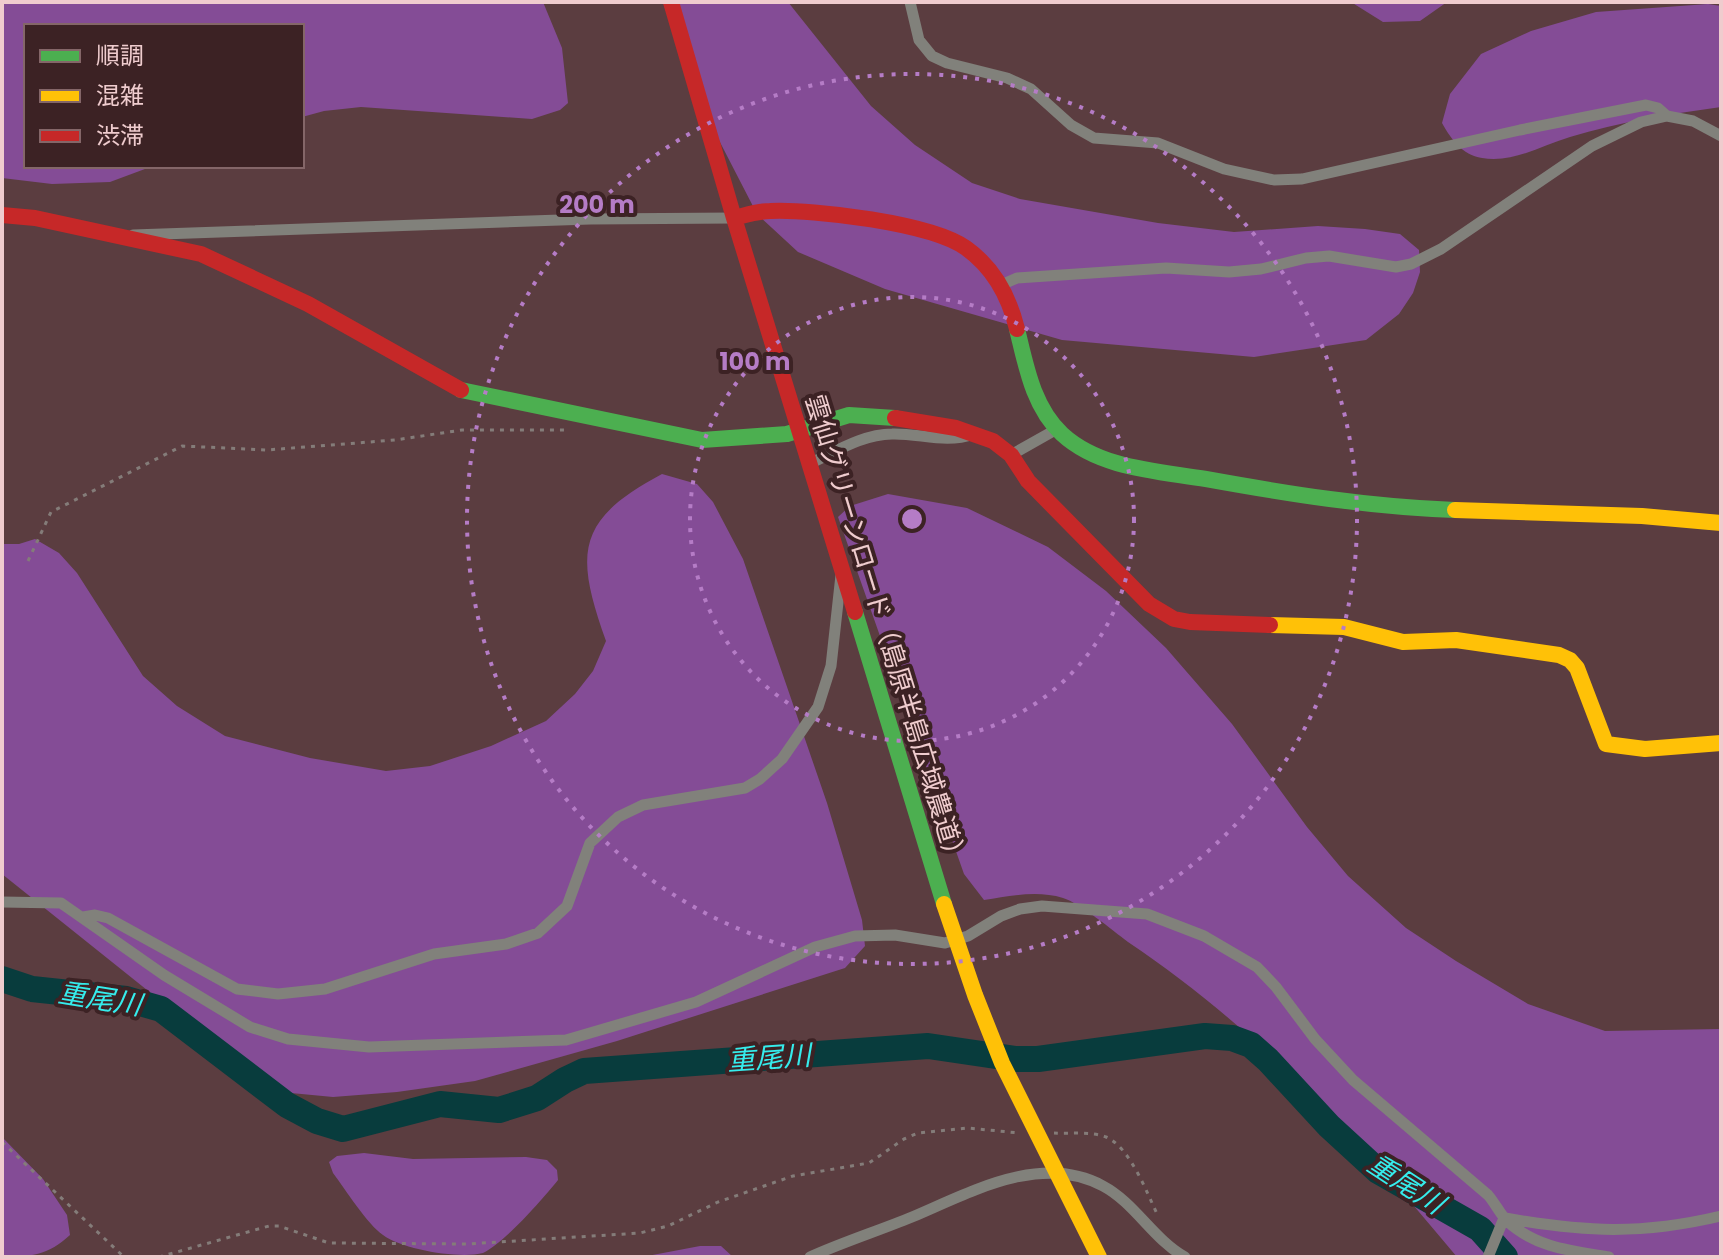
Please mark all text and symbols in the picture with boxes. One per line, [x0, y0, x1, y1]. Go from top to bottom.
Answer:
legend [24, 24, 304, 168]
text: 順調 [96, 39, 144, 72]
text: 混雑 [96, 79, 144, 112]
text: 渋滞 [96, 119, 144, 152]
text: 200 m [559, 188, 635, 221]
text: 100 m [720, 345, 790, 378]
street label: 雲仙グリーンロード（島原半島広域農道） [797, 390, 975, 872]
centre of rings [898, 505, 926, 533]
water label: 重尾川 [55, 973, 147, 1025]
water label: 重尾川 [726, 1035, 815, 1080]
water label: 重尾川 [1360, 1145, 1454, 1225]

